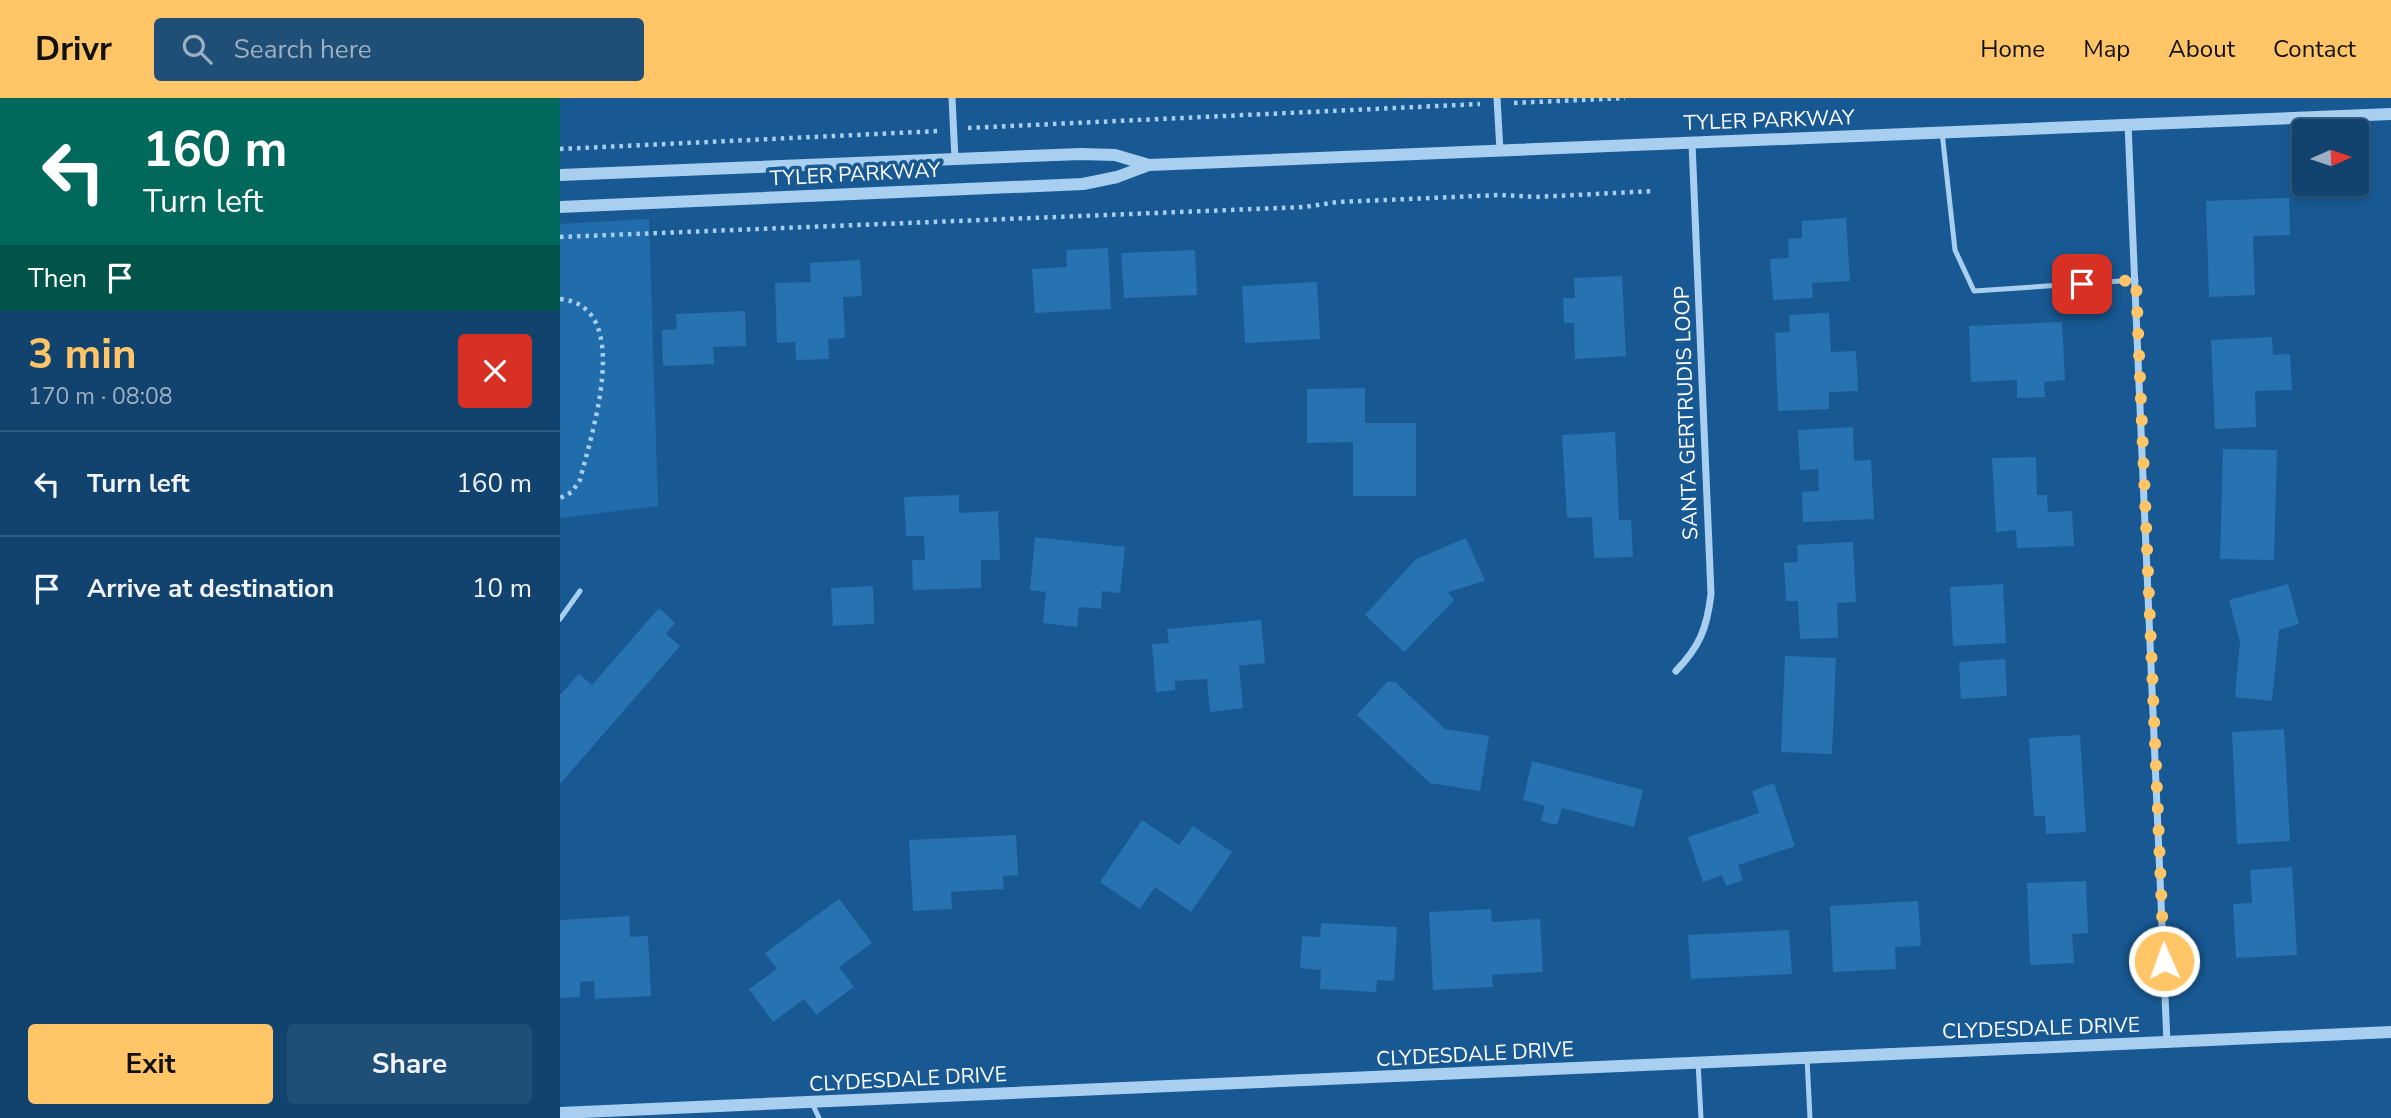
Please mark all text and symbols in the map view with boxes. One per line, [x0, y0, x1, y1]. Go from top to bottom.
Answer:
search box [154, 18, 644, 81]
text: Drivr [35, 27, 112, 72]
icon: search [178, 30, 216, 68]
text: Search here [234, 32, 372, 67]
text: Home [1980, 33, 2045, 65]
text: Map [2083, 33, 2130, 65]
text: About [2168, 33, 2235, 65]
text: Contact [2273, 33, 2356, 65]
street label: TYLER PARKWAY [1683, 103, 1856, 137]
text: 160 m [143, 116, 287, 183]
north arrow [2292, 119, 2370, 196]
map controls [2292, 119, 2369, 196]
icon: left [28, 126, 119, 217]
street label: TYLER PARKWAY [769, 156, 942, 192]
text: Turn left [143, 180, 263, 223]
pin [2052, 254, 2112, 314]
icon: arrive [101, 259, 139, 297]
text: Then [28, 261, 87, 296]
icon: arrive [2063, 265, 2101, 303]
street label: SANTA GERTRUDIS LOOP [1668, 286, 1704, 540]
text: 3 min [28, 326, 137, 383]
button: close [458, 334, 532, 408]
text: 170 m · 08:08 [28, 381, 173, 412]
icon: left [28, 465, 66, 503]
text: Turn left [87, 466, 190, 501]
text: 160 m [456, 466, 532, 501]
icon: arrive [28, 570, 66, 608]
text: Arrive at destination [87, 571, 334, 606]
text: 10 m [472, 571, 532, 606]
position arrow [2127, 924, 2201, 998]
street label: CLYDESDALE DRIVE [1942, 1011, 2140, 1045]
button: Exit [28, 1024, 273, 1104]
button: Share [287, 1024, 532, 1104]
street label: CLYDESDALE DRIVE [1375, 1035, 1575, 1073]
street label: CLYDESDALE DRIVE [808, 1060, 1008, 1098]

